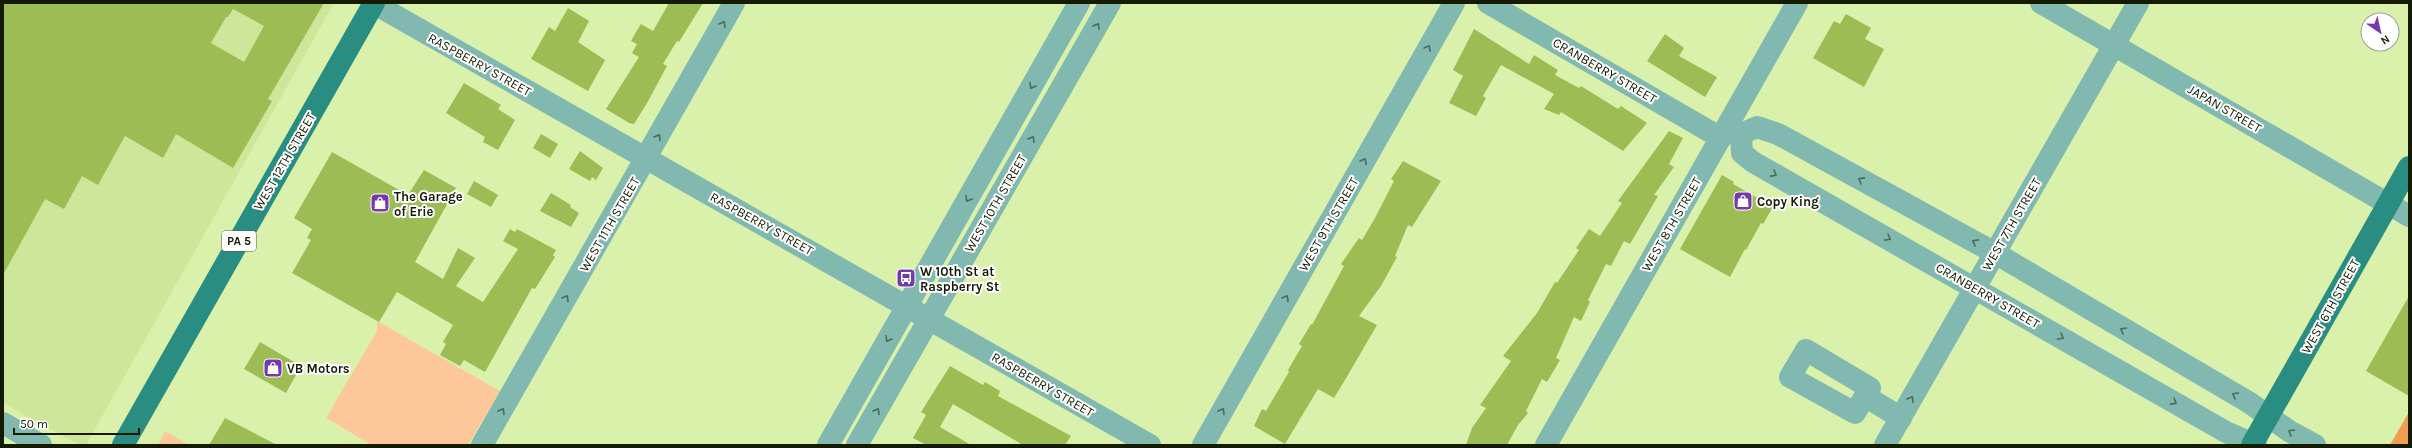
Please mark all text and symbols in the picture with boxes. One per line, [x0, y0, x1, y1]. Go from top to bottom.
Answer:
north arrow [2360, 12, 2400, 52]
one-way arrow [718, 21, 725, 28]
one-way arrow [1092, 23, 1099, 30]
street label: RASPBERRY STREET [426, 30, 534, 99]
text: N [2378, 32, 2392, 47]
street label: CRANBERRY STREET [1550, 35, 1660, 106]
one-way arrow [1424, 44, 1431, 52]
one-way arrow [1030, 81, 1037, 89]
street label: JAPAN STREET [2185, 81, 2265, 136]
street label: WEST 12TH STREET [250, 109, 319, 213]
one-way arrow [654, 134, 661, 141]
one-way arrow [1027, 136, 1034, 143]
street label: WEST 10TH STREET [961, 151, 1030, 255]
one-way arrow [1360, 158, 1367, 165]
one-way arrow [1770, 169, 1777, 177]
street label: WEST 11TH STREET [576, 174, 643, 274]
street label: WEST 9TH STREET [1296, 174, 1362, 274]
street label: WEST 8TH STREET [1638, 174, 1705, 274]
street label: WEST 7TH STREET [1979, 175, 2044, 273]
one-way arrow [1858, 177, 1865, 184]
place label: The Garage of Erie [394, 189, 463, 219]
street label: RASPBERRY STREET [708, 189, 816, 258]
shop icon: Copy King [1732, 190, 1754, 212]
shop icon: The Garage of Erie [369, 192, 391, 214]
one-way arrow [966, 194, 973, 202]
place label: Copy King [1757, 194, 1819, 209]
road number: PA 5 [222, 231, 256, 251]
one-way arrow [1883, 233, 1891, 240]
one-way arrow [1972, 240, 1979, 247]
street label: WEST 6TH STREET [2298, 256, 2363, 356]
street label: CRANBERRY STREET [1933, 260, 2043, 331]
place label: W 10th St at Raspberry St [920, 264, 999, 294]
bus stop icon: W 10th St at Raspberry St [895, 267, 917, 289]
one-way arrow [562, 295, 569, 302]
one-way arrow [1282, 295, 1289, 302]
one-way arrow [2120, 327, 2127, 334]
one-way arrow [2057, 332, 2064, 339]
one-way arrow [885, 335, 893, 342]
street label: RASPBERRY STREET [989, 349, 1097, 420]
shop icon: VB Motors [262, 357, 284, 379]
place label: VB Motors [287, 361, 350, 376]
one-way arrow [2232, 393, 2239, 400]
one-way arrow [1907, 396, 1914, 403]
one-way arrow [2170, 398, 2177, 405]
one-way arrow [497, 408, 504, 415]
one-way arrow [872, 408, 879, 415]
one-way arrow [1218, 408, 1225, 415]
scale bar [14, 410, 139, 436]
text: 50 m [20, 417, 48, 431]
one-way arrow [2288, 429, 2295, 436]

